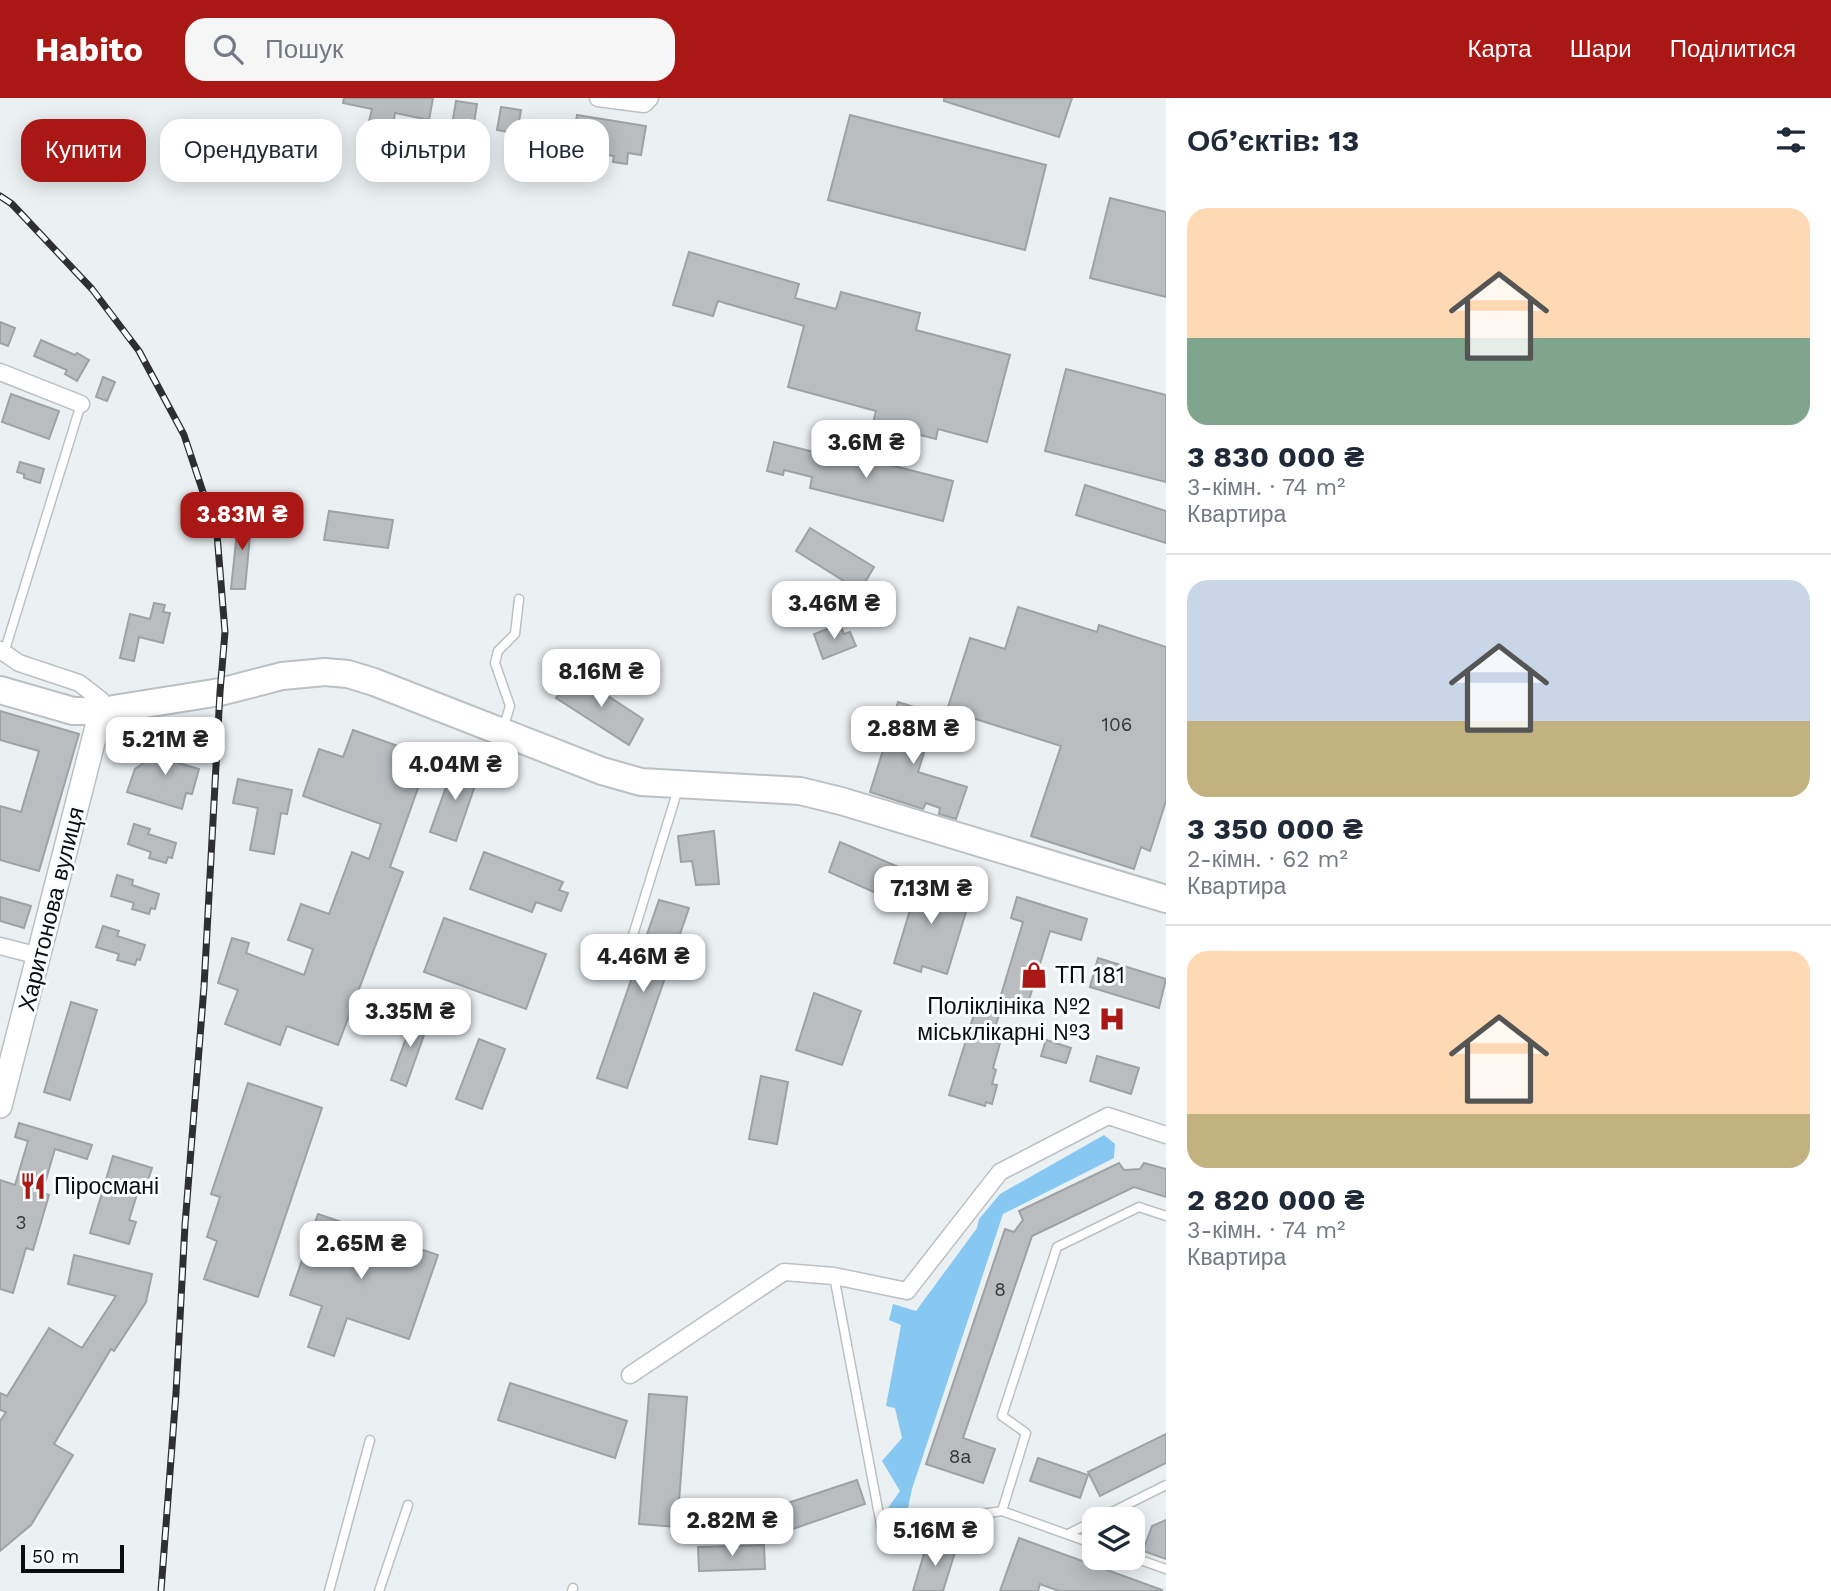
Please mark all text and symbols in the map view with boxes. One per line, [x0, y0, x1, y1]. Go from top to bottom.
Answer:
search box [185, 18, 675, 81]
text: Habito [35, 30, 143, 69]
icon: search [209, 30, 247, 68]
text: Пошук [265, 34, 343, 64]
text: Карта [1467, 35, 1532, 63]
text: Шари [1570, 35, 1632, 63]
text: Поділитися [1670, 35, 1796, 63]
chip: Купити [21, 119, 146, 182]
chip: Орендувати [160, 119, 342, 182]
chip: Фільтри [356, 119, 490, 182]
chip: Нове [504, 119, 609, 182]
icon: filters [1772, 121, 1810, 159]
text: Об’єктів: 13 [1187, 123, 1359, 158]
icon: home [1436, 253, 1562, 379]
pin: 3.6M ₴ [809, 420, 923, 480]
text: 3.6M ₴ [827, 429, 905, 456]
text: 3 830 000 ₴ [1187, 439, 1364, 474]
text: 3-кімн. · 74 m² [1187, 474, 1345, 501]
pin: 3.83M ₴ [177, 492, 307, 552]
text: 3.83M ₴ [196, 501, 288, 528]
text: Квартира [1187, 501, 1286, 528]
pin: 3.46M ₴ [769, 582, 899, 641]
text: 3.46M ₴ [788, 590, 880, 617]
icon: home [1436, 625, 1562, 751]
pin: 8.16M ₴ [536, 650, 666, 709]
text: 8.16M ₴ [558, 658, 644, 685]
pin: 2.88M ₴ [848, 706, 978, 766]
house number: 106 [1102, 713, 1132, 736]
text: 2.88M ₴ [867, 715, 959, 742]
pin: 5.21M ₴ [100, 718, 230, 777]
text: 5.21M ₴ [122, 726, 208, 753]
pin: 4.04M ₴ [390, 742, 520, 802]
text: 4.04M ₴ [408, 751, 502, 778]
street label: Харитонова вулиця [13, 804, 90, 1014]
text: 3 350 000 ₴ [1187, 811, 1363, 846]
text: 2-кімн. · 62 m² [1187, 846, 1348, 873]
pin: 7.13M ₴ [866, 866, 996, 926]
text: Квартира [1187, 873, 1286, 900]
text: 7.13M ₴ [890, 875, 972, 902]
pin: 4.46M ₴ [578, 934, 708, 994]
text: 4.46M ₴ [596, 943, 690, 970]
shop icon: ТП 181 [1019, 960, 1049, 990]
place label: ТП 181 [1055, 962, 1125, 989]
pin: 3.35M ₴ [345, 990, 475, 1049]
place label: Поліклініка №2 міськлікарні №3 [917, 993, 1091, 1046]
icon: home [1436, 996, 1562, 1122]
text: 3.35M ₴ [365, 998, 455, 1025]
hospital icon: Поліклініка №2 міськлікарні №3 [1097, 1004, 1127, 1034]
restaurant icon: Піросмані [18, 1171, 48, 1201]
place label: Піросмані [54, 1173, 159, 1200]
text: 2 820 000 ₴ [1187, 1182, 1365, 1217]
house number: 3 [15, 1211, 27, 1234]
text: 3-кімн. · 74 m² [1187, 1217, 1345, 1244]
pin: 2.65M ₴ [296, 1222, 426, 1281]
text: 2.65M ₴ [316, 1230, 406, 1257]
text: Квартира [1187, 1244, 1286, 1271]
house number: 8 [994, 1278, 1006, 1301]
house number: 8а [949, 1445, 972, 1468]
pin: 2.82M ₴ [667, 1498, 797, 1558]
text: 2.82M ₴ [686, 1507, 778, 1534]
map controls [1082, 1507, 1145, 1570]
button: layers [1082, 1507, 1145, 1570]
pin: 5.16M ₴ [870, 1508, 1000, 1568]
text: 5.16M ₴ [893, 1517, 977, 1544]
scale bar [21, 1542, 124, 1574]
text: 50 m [32, 1545, 79, 1568]

